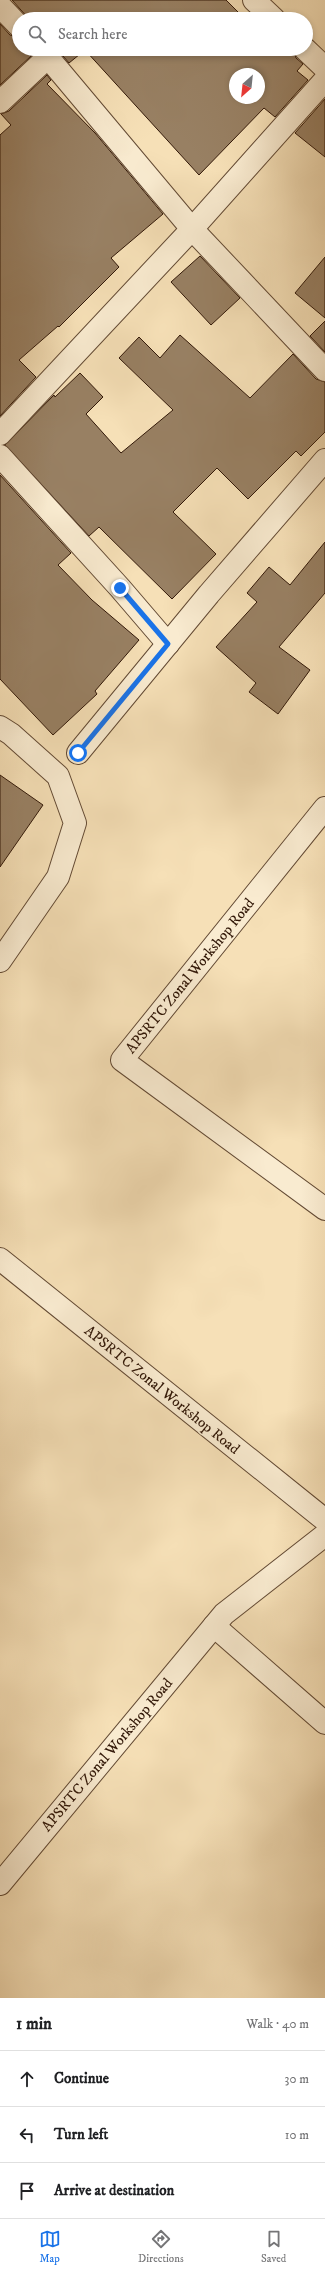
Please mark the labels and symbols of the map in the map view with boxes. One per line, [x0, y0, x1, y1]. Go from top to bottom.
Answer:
north arrow [229, 68, 265, 104]
route end [111, 579, 129, 597]
route start [69, 744, 87, 762]
street label: APSRTC Zonal Workshop Road [121, 894, 259, 1058]
street label: APSRTC Zonal Workshop Road [80, 1321, 244, 1459]
street label: APSRTC Zonal Workshop Road [37, 1674, 177, 1836]

